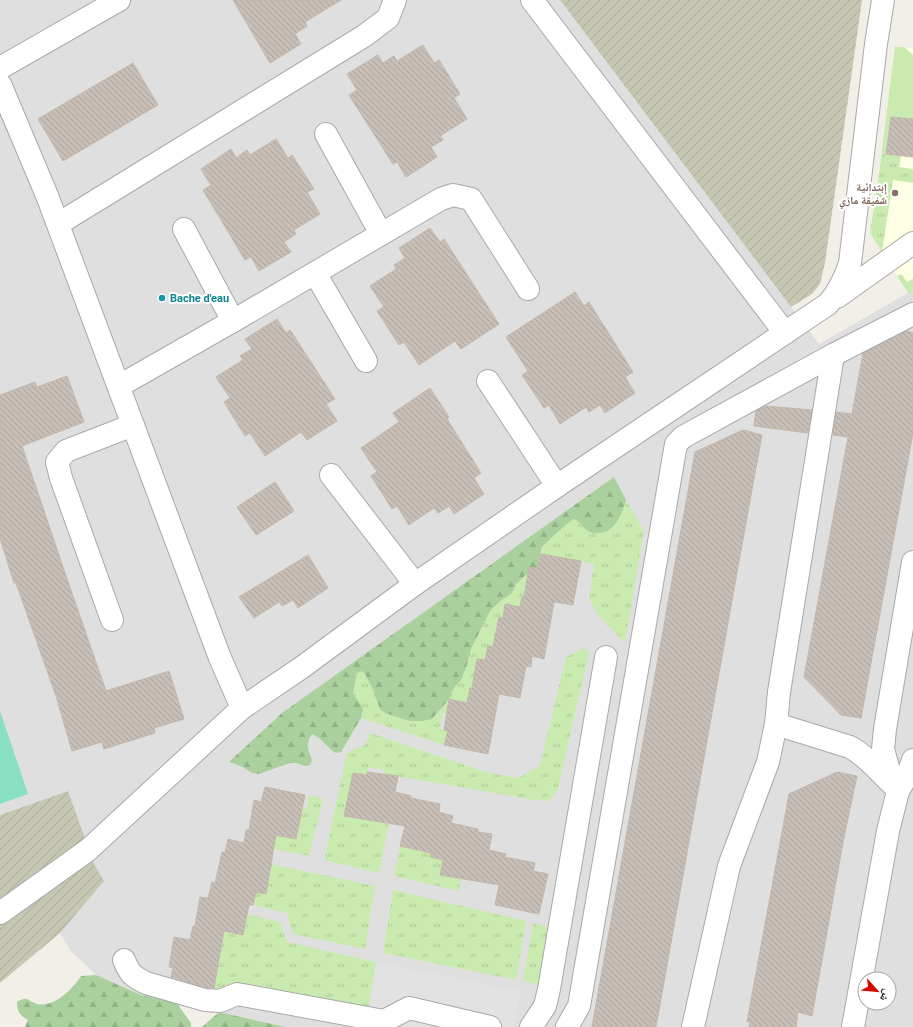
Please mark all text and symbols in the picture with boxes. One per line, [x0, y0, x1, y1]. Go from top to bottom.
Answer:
place label: إبتدائية شفيقة مازي [839, 181, 887, 209]
marker: إبتدائية شفيقة مازي [890, 188, 900, 198]
place label: Bache d'eau [170, 292, 229, 305]
marker: Bache d'eau [157, 293, 167, 303]
north arrow [857, 971, 897, 1011]
text: ش [876, 987, 894, 1004]

